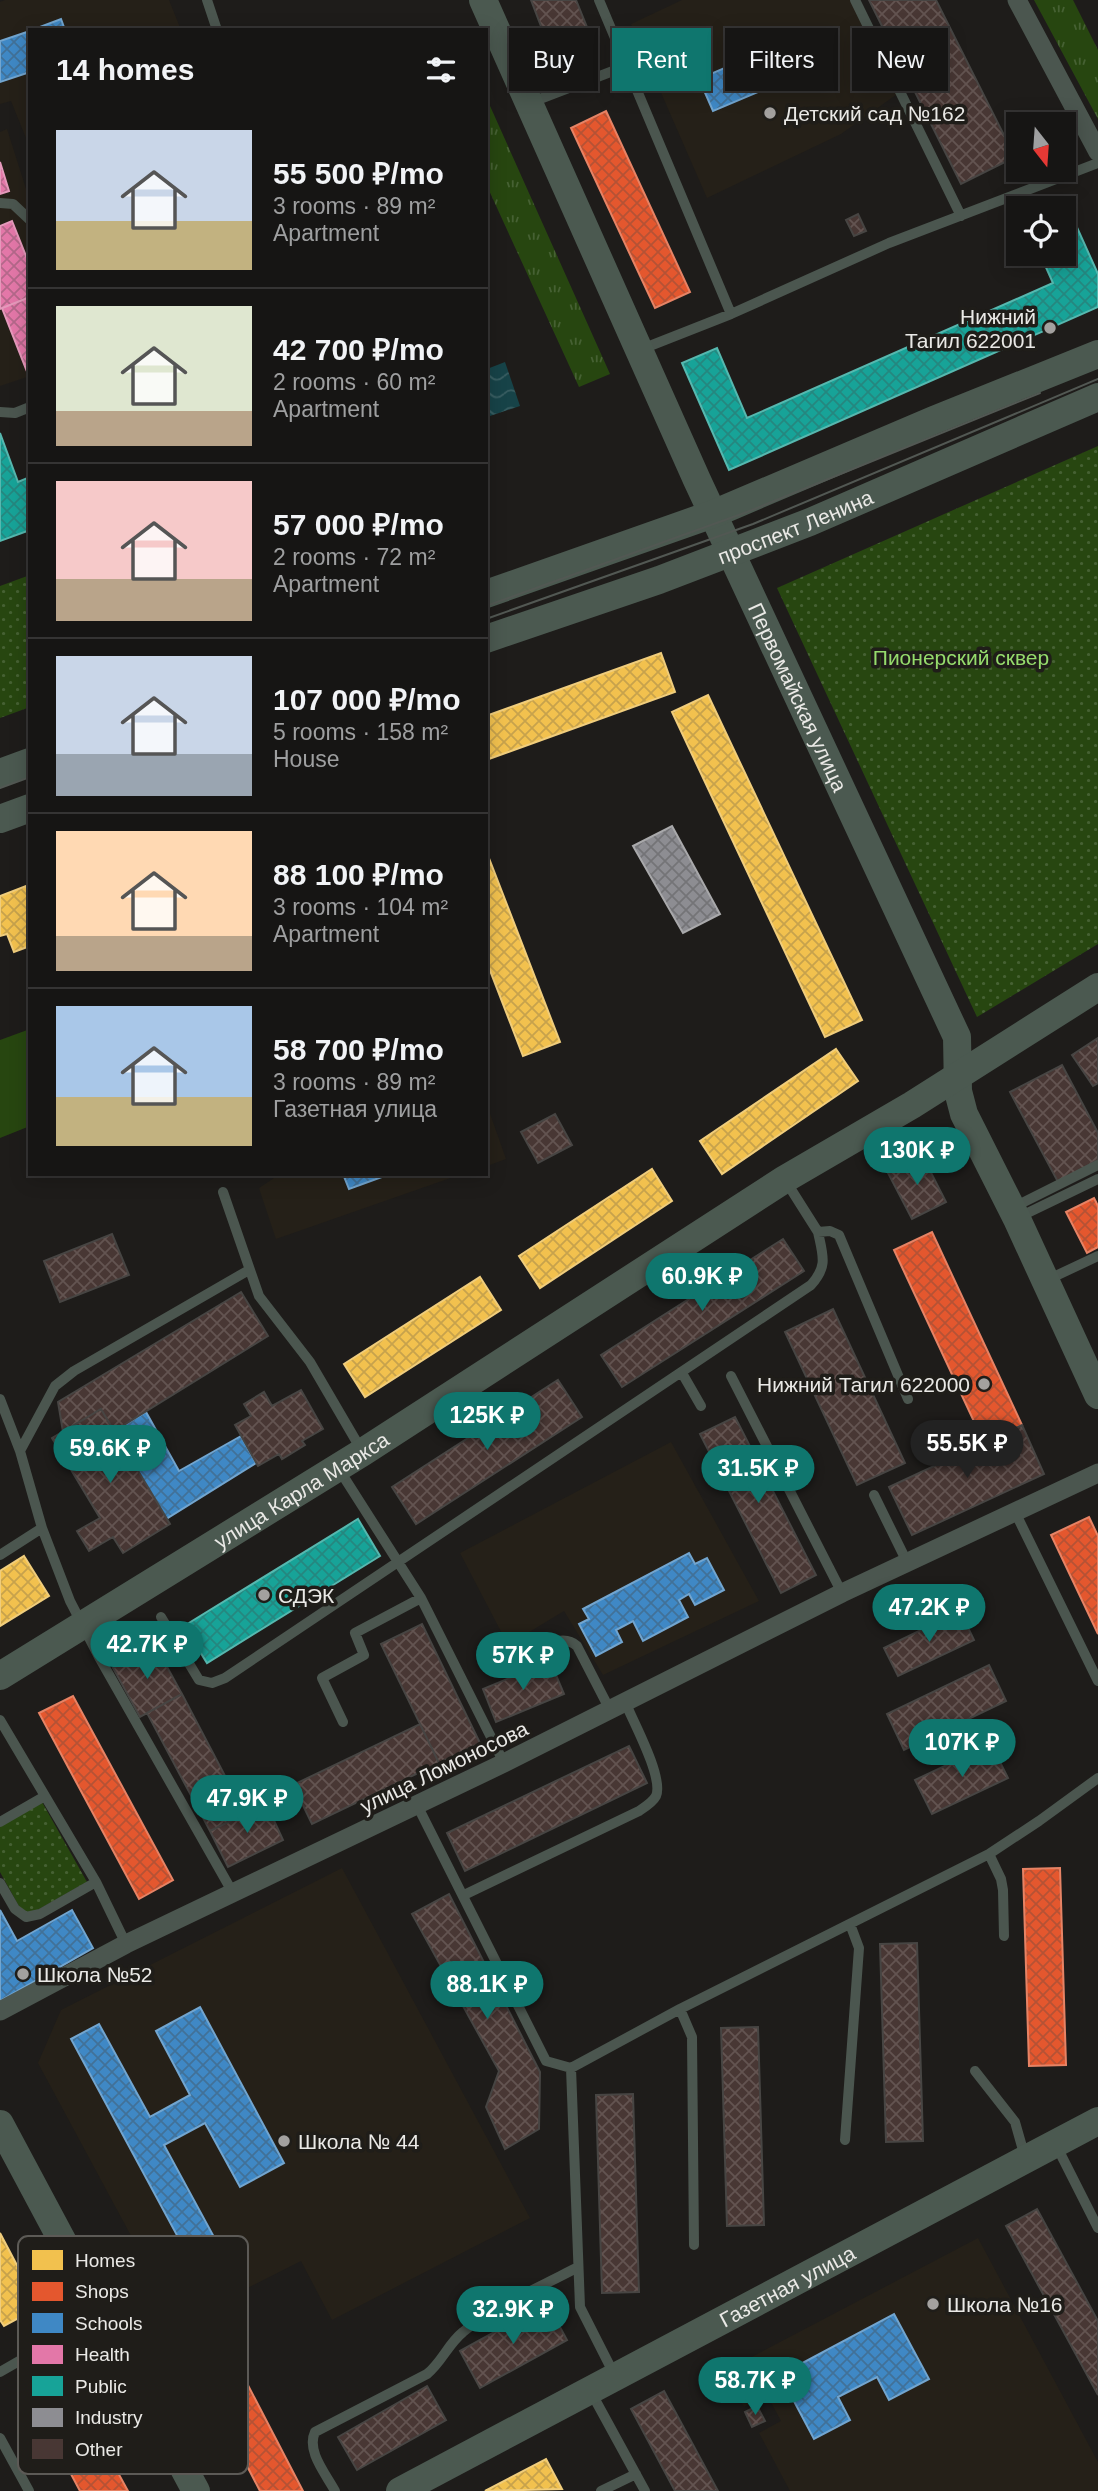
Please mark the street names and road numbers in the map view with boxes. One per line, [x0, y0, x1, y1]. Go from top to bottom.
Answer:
street label: проспект Ленина [714, 485, 876, 568]
street label: Первомайская улица [744, 599, 852, 795]
street label: улица Карла Маркса [210, 1427, 393, 1553]
street label: улица Ломоносова [357, 1716, 532, 1818]
street label: Газетная улица [715, 2240, 859, 2331]

